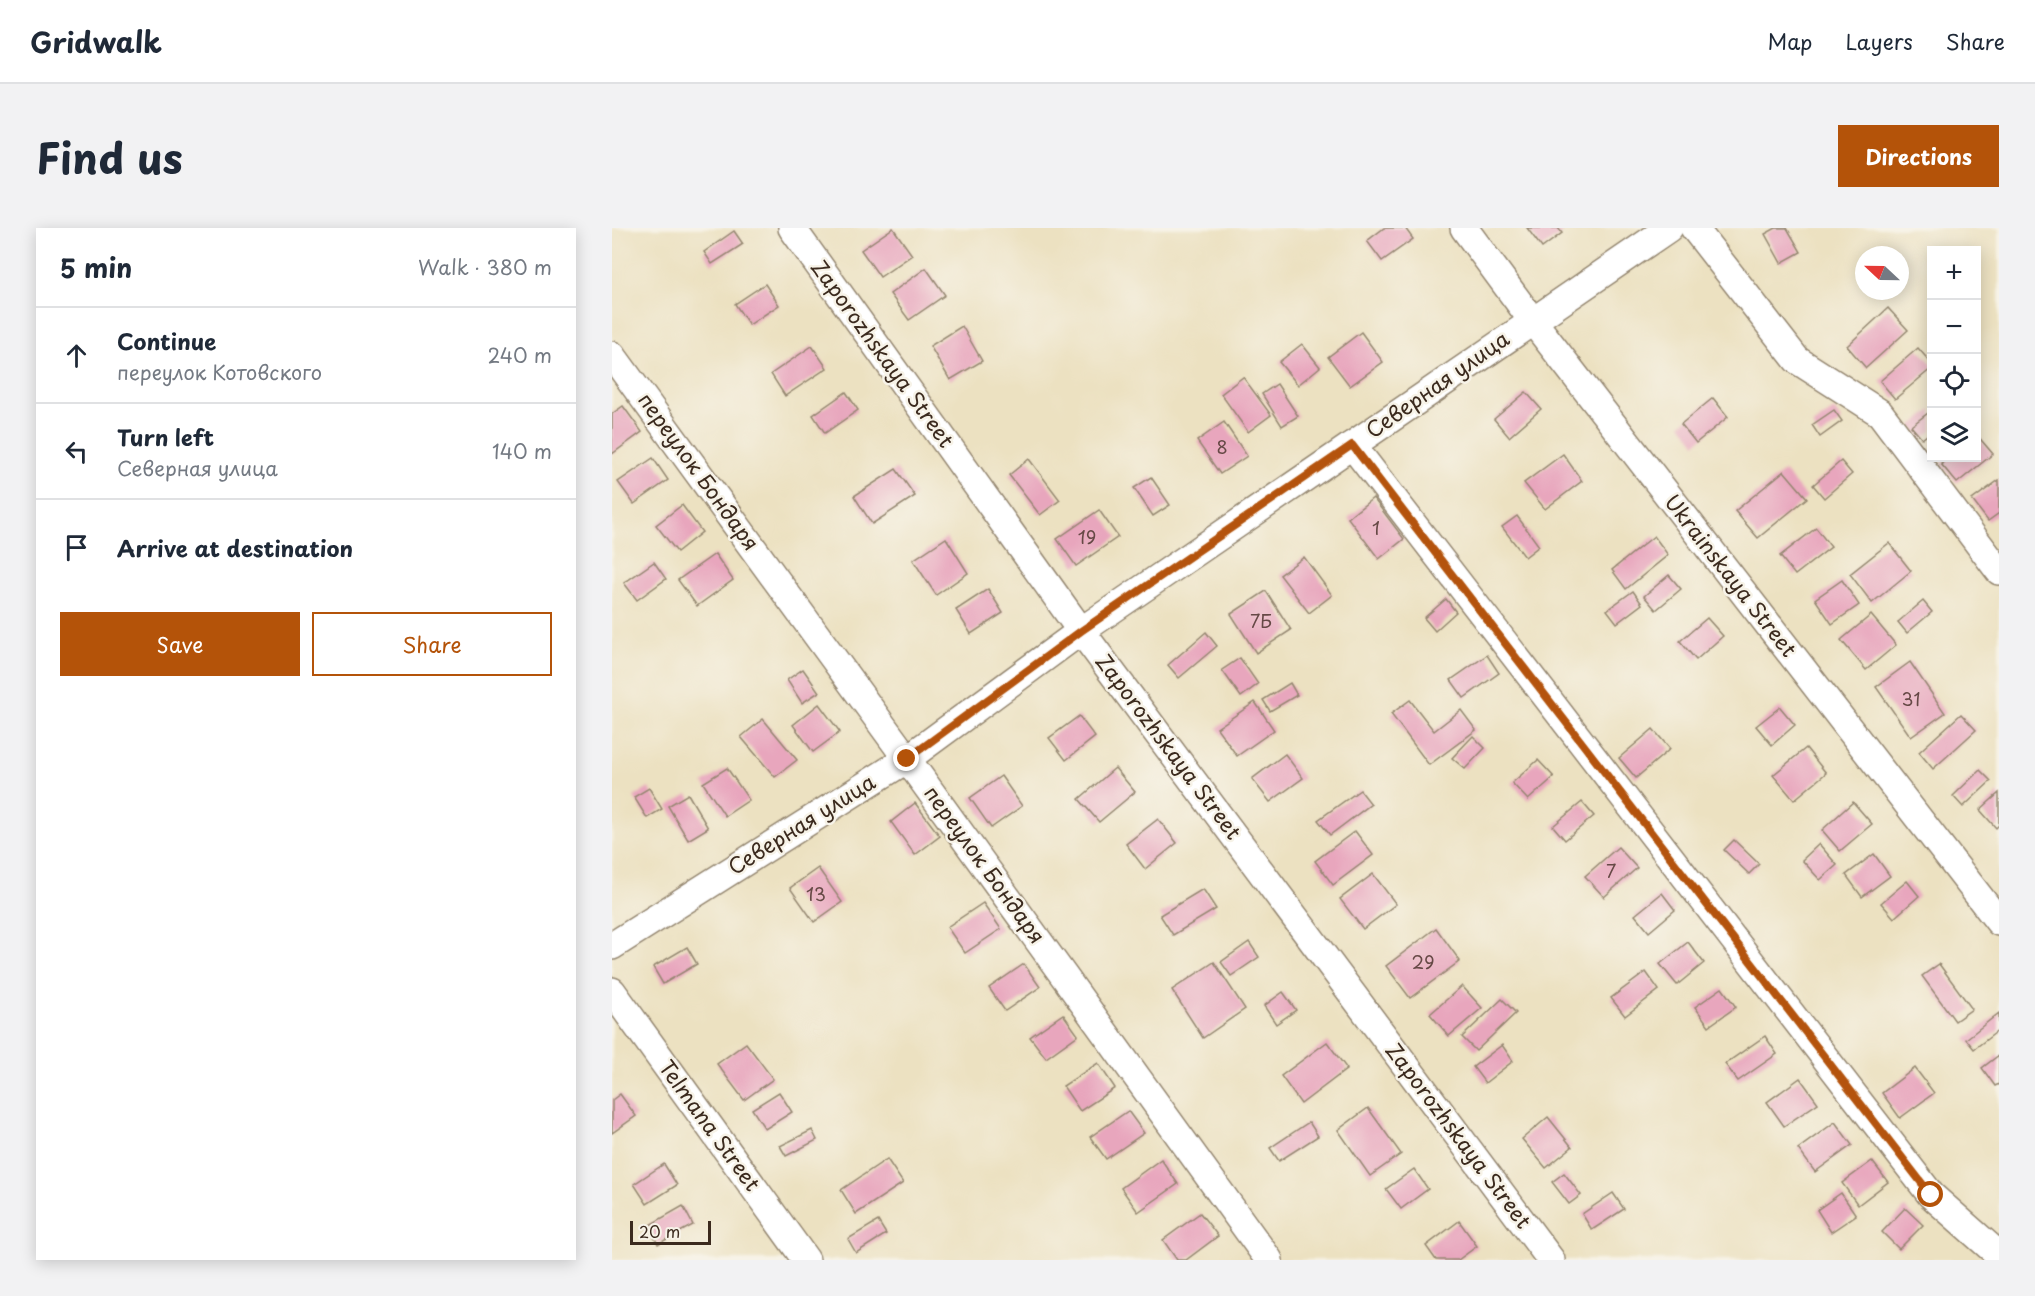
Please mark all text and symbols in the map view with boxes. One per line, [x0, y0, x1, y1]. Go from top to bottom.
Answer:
text: Gridwalk [30, 20, 162, 63]
text: Map [1768, 25, 1812, 57]
text: Layers [1845, 25, 1913, 57]
text: Share [1946, 25, 2005, 57]
text: Find us [36, 125, 183, 188]
button: Directions [1838, 125, 1999, 187]
north arrow [1855, 246, 1909, 300]
map controls [1927, 246, 1981, 462]
button: + [1927, 246, 1981, 300]
text: 5 min [60, 248, 132, 287]
text: Walk · 380 m [418, 252, 552, 282]
street label: Zaporozhskaya Street [804, 252, 963, 453]
button: − [1927, 300, 1981, 354]
street label: Северная улица [1359, 321, 1516, 445]
text: Continue [117, 324, 216, 357]
icon: ahead [60, 339, 93, 372]
text: 240 m [487, 340, 552, 370]
button: locate [1927, 354, 1981, 408]
text: переулок Котовского [117, 357, 322, 387]
street label: переулок Бондаря [631, 385, 768, 557]
button: layers [1927, 408, 1981, 462]
text: Turn left [117, 420, 214, 453]
house number: 8 [1216, 433, 1228, 460]
icon: left [60, 435, 93, 468]
text: 140 m [492, 436, 552, 466]
text: Северная улица [117, 453, 278, 483]
street label: Ukrainskaya Street [1658, 487, 1805, 663]
house number: 1 [1372, 514, 1380, 541]
house number: 19 [1078, 523, 1096, 550]
icon: arrive [60, 531, 93, 564]
text: Arrive at destination [117, 531, 353, 564]
house number: 7Б [1250, 607, 1272, 634]
button: Save [60, 612, 300, 676]
button: Share [312, 612, 552, 676]
street label: Zaporozhskaya Street [1089, 646, 1250, 845]
house number: 31 [1902, 685, 1920, 712]
route end [893, 745, 919, 771]
street label: Северная улица [721, 765, 882, 882]
street label: переулок Бондаря [917, 778, 1054, 950]
house number: 7 [1606, 857, 1616, 884]
house number: 13 [806, 880, 826, 907]
house number: 29 [1412, 948, 1434, 975]
street label: Zaporozhskaya Street [1379, 1035, 1540, 1234]
street label: Telmana Street [652, 1053, 769, 1197]
route start [1917, 1181, 1943, 1207]
scale bar [630, 1218, 711, 1246]
text: 20 m [639, 1219, 680, 1243]

